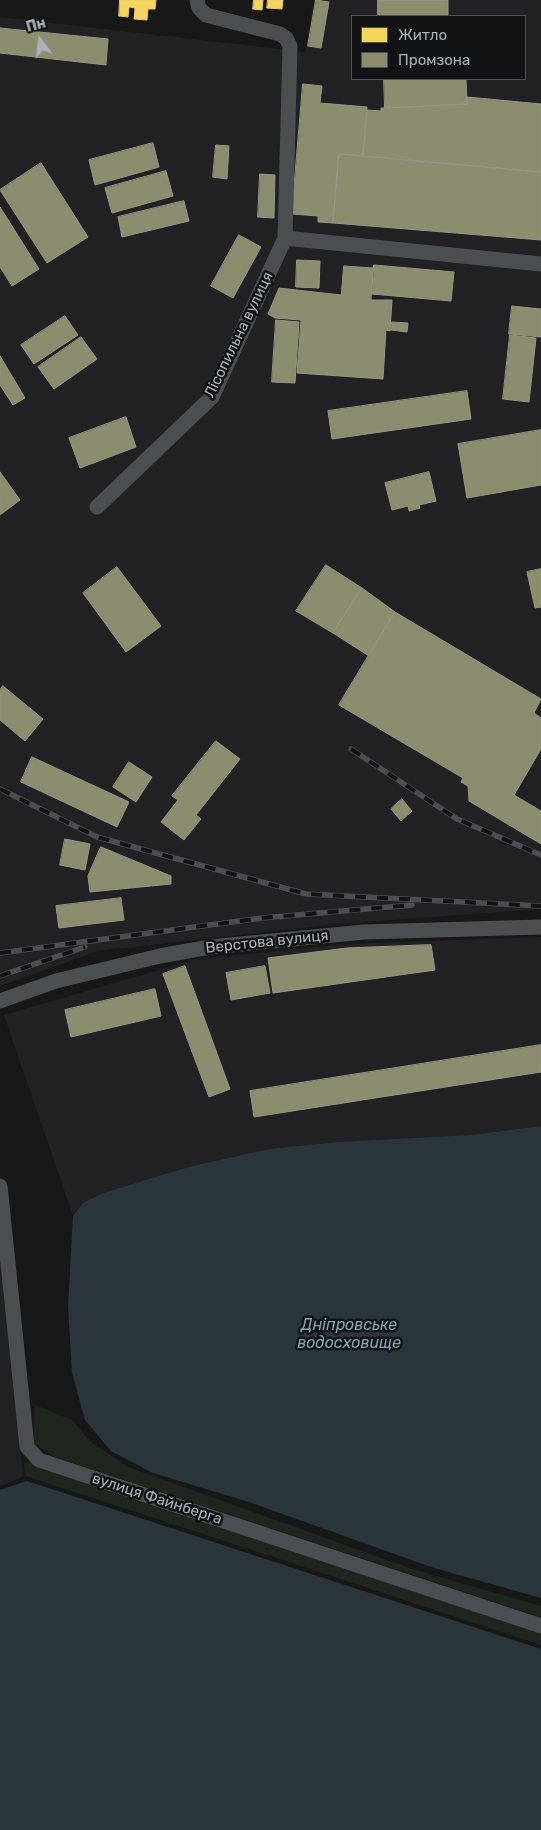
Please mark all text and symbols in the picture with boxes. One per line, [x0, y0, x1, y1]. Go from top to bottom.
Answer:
text: Пн [24, 14, 48, 36]
north arrow [15, 15, 65, 65]
legend [351, 15, 526, 80]
text: Житло [398, 26, 447, 44]
text: Промзона [398, 51, 470, 69]
street label: Лісопильна вулиця [201, 269, 277, 401]
street label: Верстова вулиця [205, 927, 329, 957]
water label: Дніпровське водосховище [297, 1315, 401, 1353]
street label: вулиця Файнберга [90, 1470, 224, 1528]

